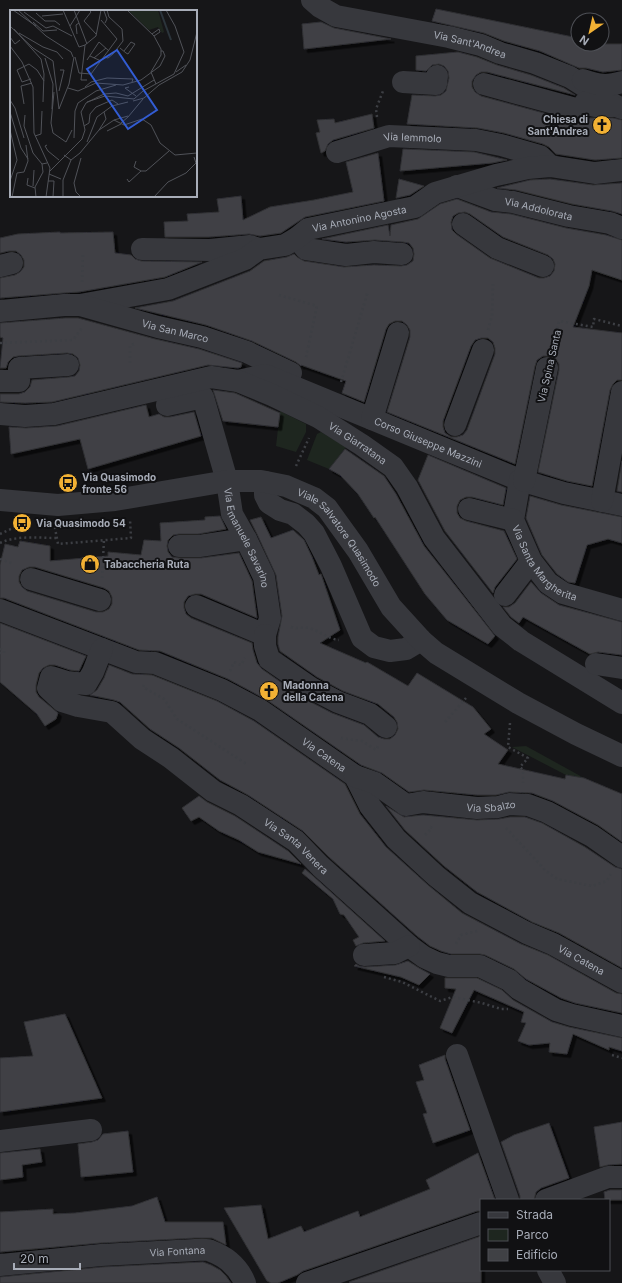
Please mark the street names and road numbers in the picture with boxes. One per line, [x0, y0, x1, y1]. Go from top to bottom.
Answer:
street label: Via Sant'Andrea [433, 28, 508, 60]
street label: Via Iemmolo [382, 130, 442, 144]
street label: Via Addolorata [504, 195, 573, 223]
street label: Via Antonino Agosta [311, 203, 408, 234]
street label: Via San Marco [140, 317, 210, 345]
street label: Via Spina Santa [535, 329, 563, 403]
street label: Corso Giuseppe Mazzini [372, 415, 484, 470]
street label: Via Giarratana [327, 419, 389, 467]
street label: Viale Salvatore Quasimodo [296, 486, 384, 589]
street label: Via Emanuele Savarino [222, 487, 272, 589]
street label: Via Santa Margherita [510, 523, 578, 603]
street label: Via Catena [300, 735, 349, 774]
street label: Via Sbalzo [466, 798, 516, 814]
street label: Via Santa Venera [262, 816, 331, 877]
street label: Via Catena [556, 942, 607, 977]
street label: Via Fontana [149, 1244, 205, 1258]

